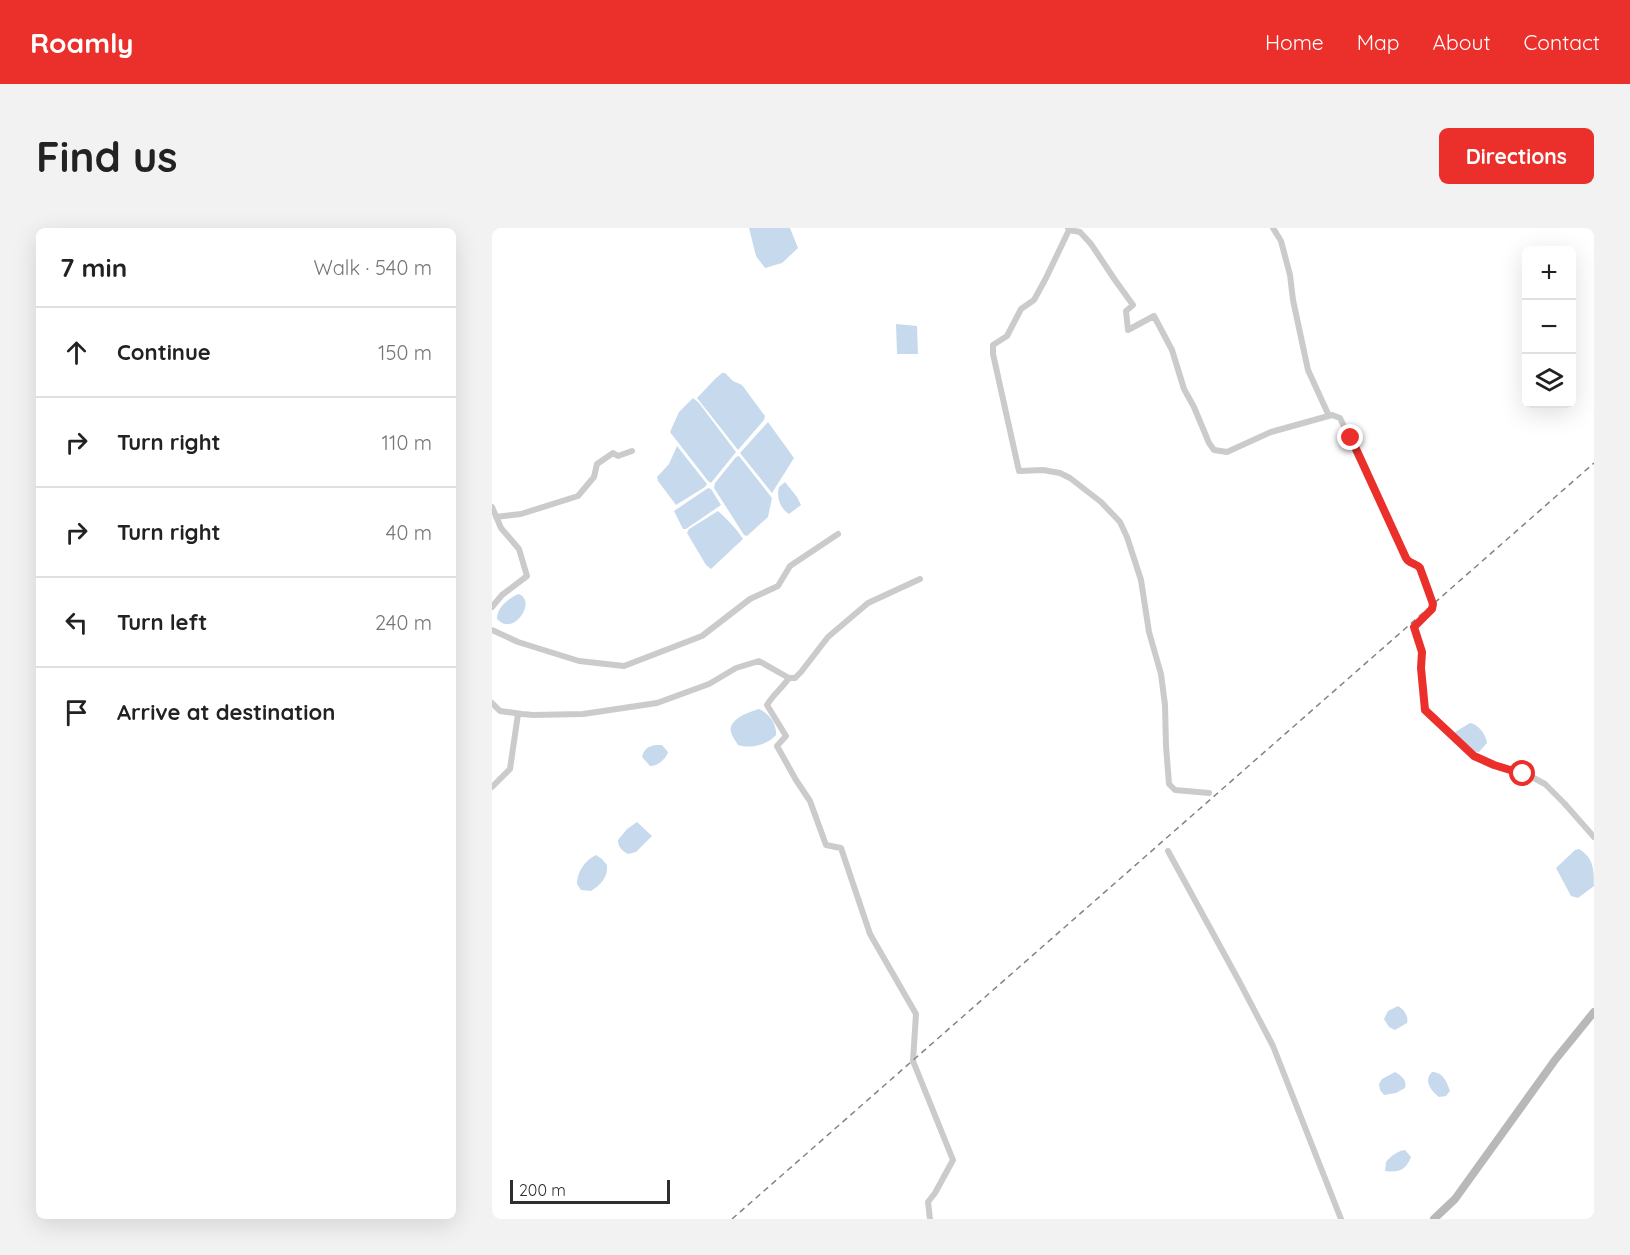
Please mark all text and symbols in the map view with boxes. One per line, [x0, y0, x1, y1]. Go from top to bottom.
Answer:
text: Roamly [30, 25, 134, 60]
text: Home [1265, 29, 1324, 55]
text: Map [1357, 29, 1400, 55]
text: About [1433, 29, 1491, 55]
text: Contact [1524, 29, 1600, 55]
button: Directions [1439, 128, 1594, 184]
text: Find us [36, 130, 178, 183]
map controls [1522, 246, 1576, 408]
button: + [1522, 246, 1576, 300]
text: 7 min [60, 251, 127, 284]
text: Walk · 540 m [314, 255, 432, 280]
button: − [1522, 300, 1576, 354]
icon: ahead [60, 336, 93, 369]
text: Continue [117, 338, 211, 366]
text: 150 m [378, 340, 432, 365]
button: layers [1522, 354, 1576, 408]
route end [1337, 424, 1363, 450]
icon: right [60, 426, 93, 459]
text: Turn right [117, 428, 221, 456]
text: 110 m [382, 430, 432, 455]
icon: right [60, 516, 93, 549]
text: Turn right [117, 518, 221, 546]
text: 40 m [386, 520, 432, 545]
icon: left [60, 606, 93, 639]
text: Turn left [117, 608, 207, 636]
text: 240 m [375, 610, 432, 635]
icon: arrive [60, 696, 93, 729]
text: Arrive at destination [117, 698, 335, 726]
route start [1509, 760, 1535, 786]
scale bar [510, 1177, 670, 1204]
text: 200 m [519, 1180, 566, 1200]

